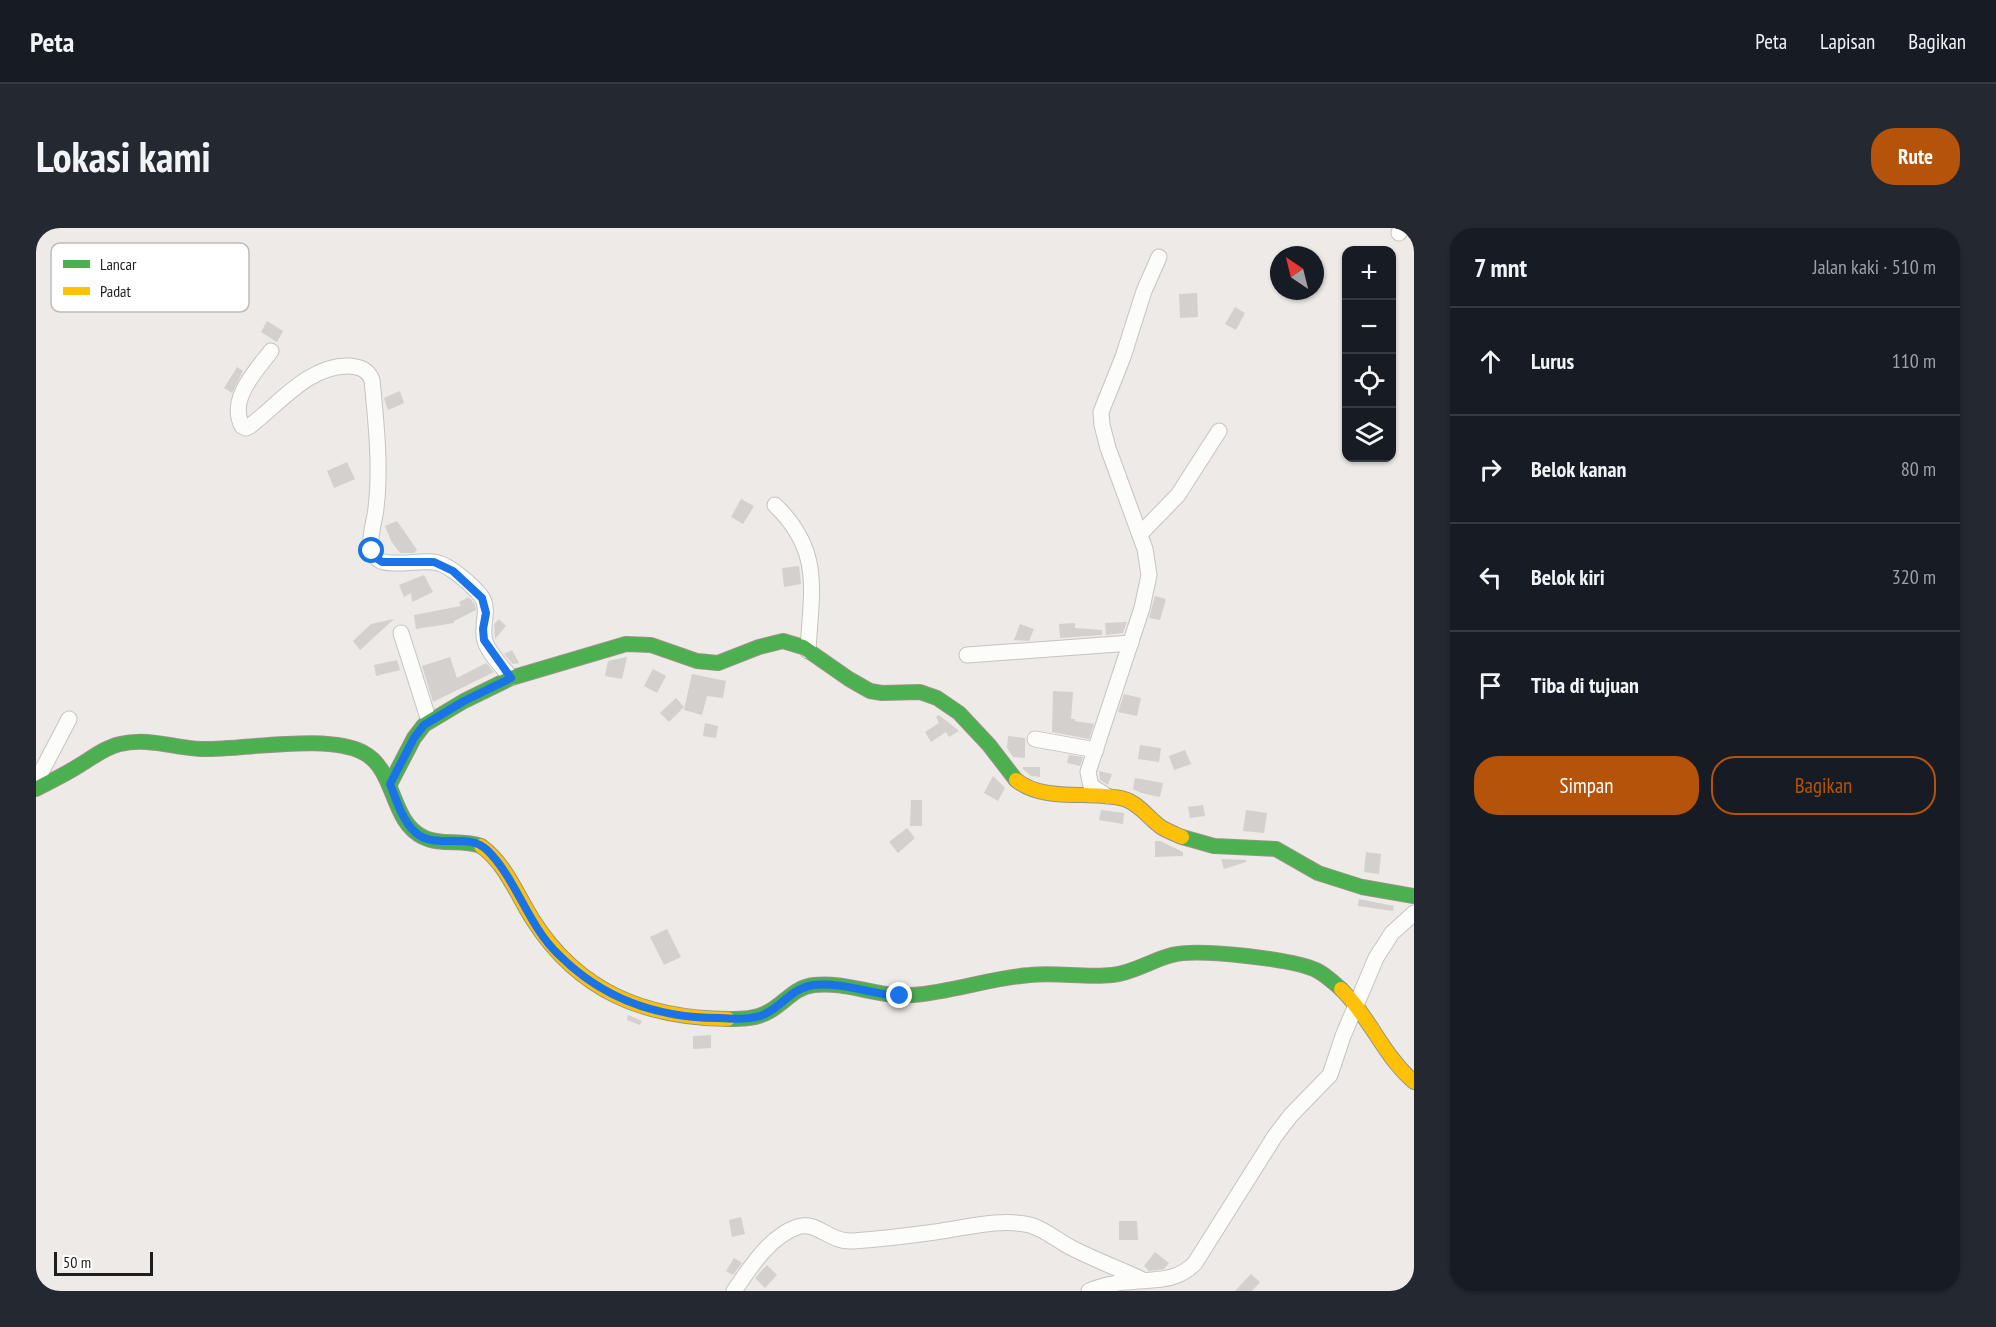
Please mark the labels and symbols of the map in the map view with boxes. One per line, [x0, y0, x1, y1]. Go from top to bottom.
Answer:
legend [51, 243, 249, 312]
north arrow [1270, 246, 1324, 300]
text: Lancar [100, 254, 137, 274]
text: Padat [100, 281, 132, 301]
route start [358, 537, 384, 563]
route end [886, 982, 912, 1008]
scale bar [54, 1249, 153, 1276]

